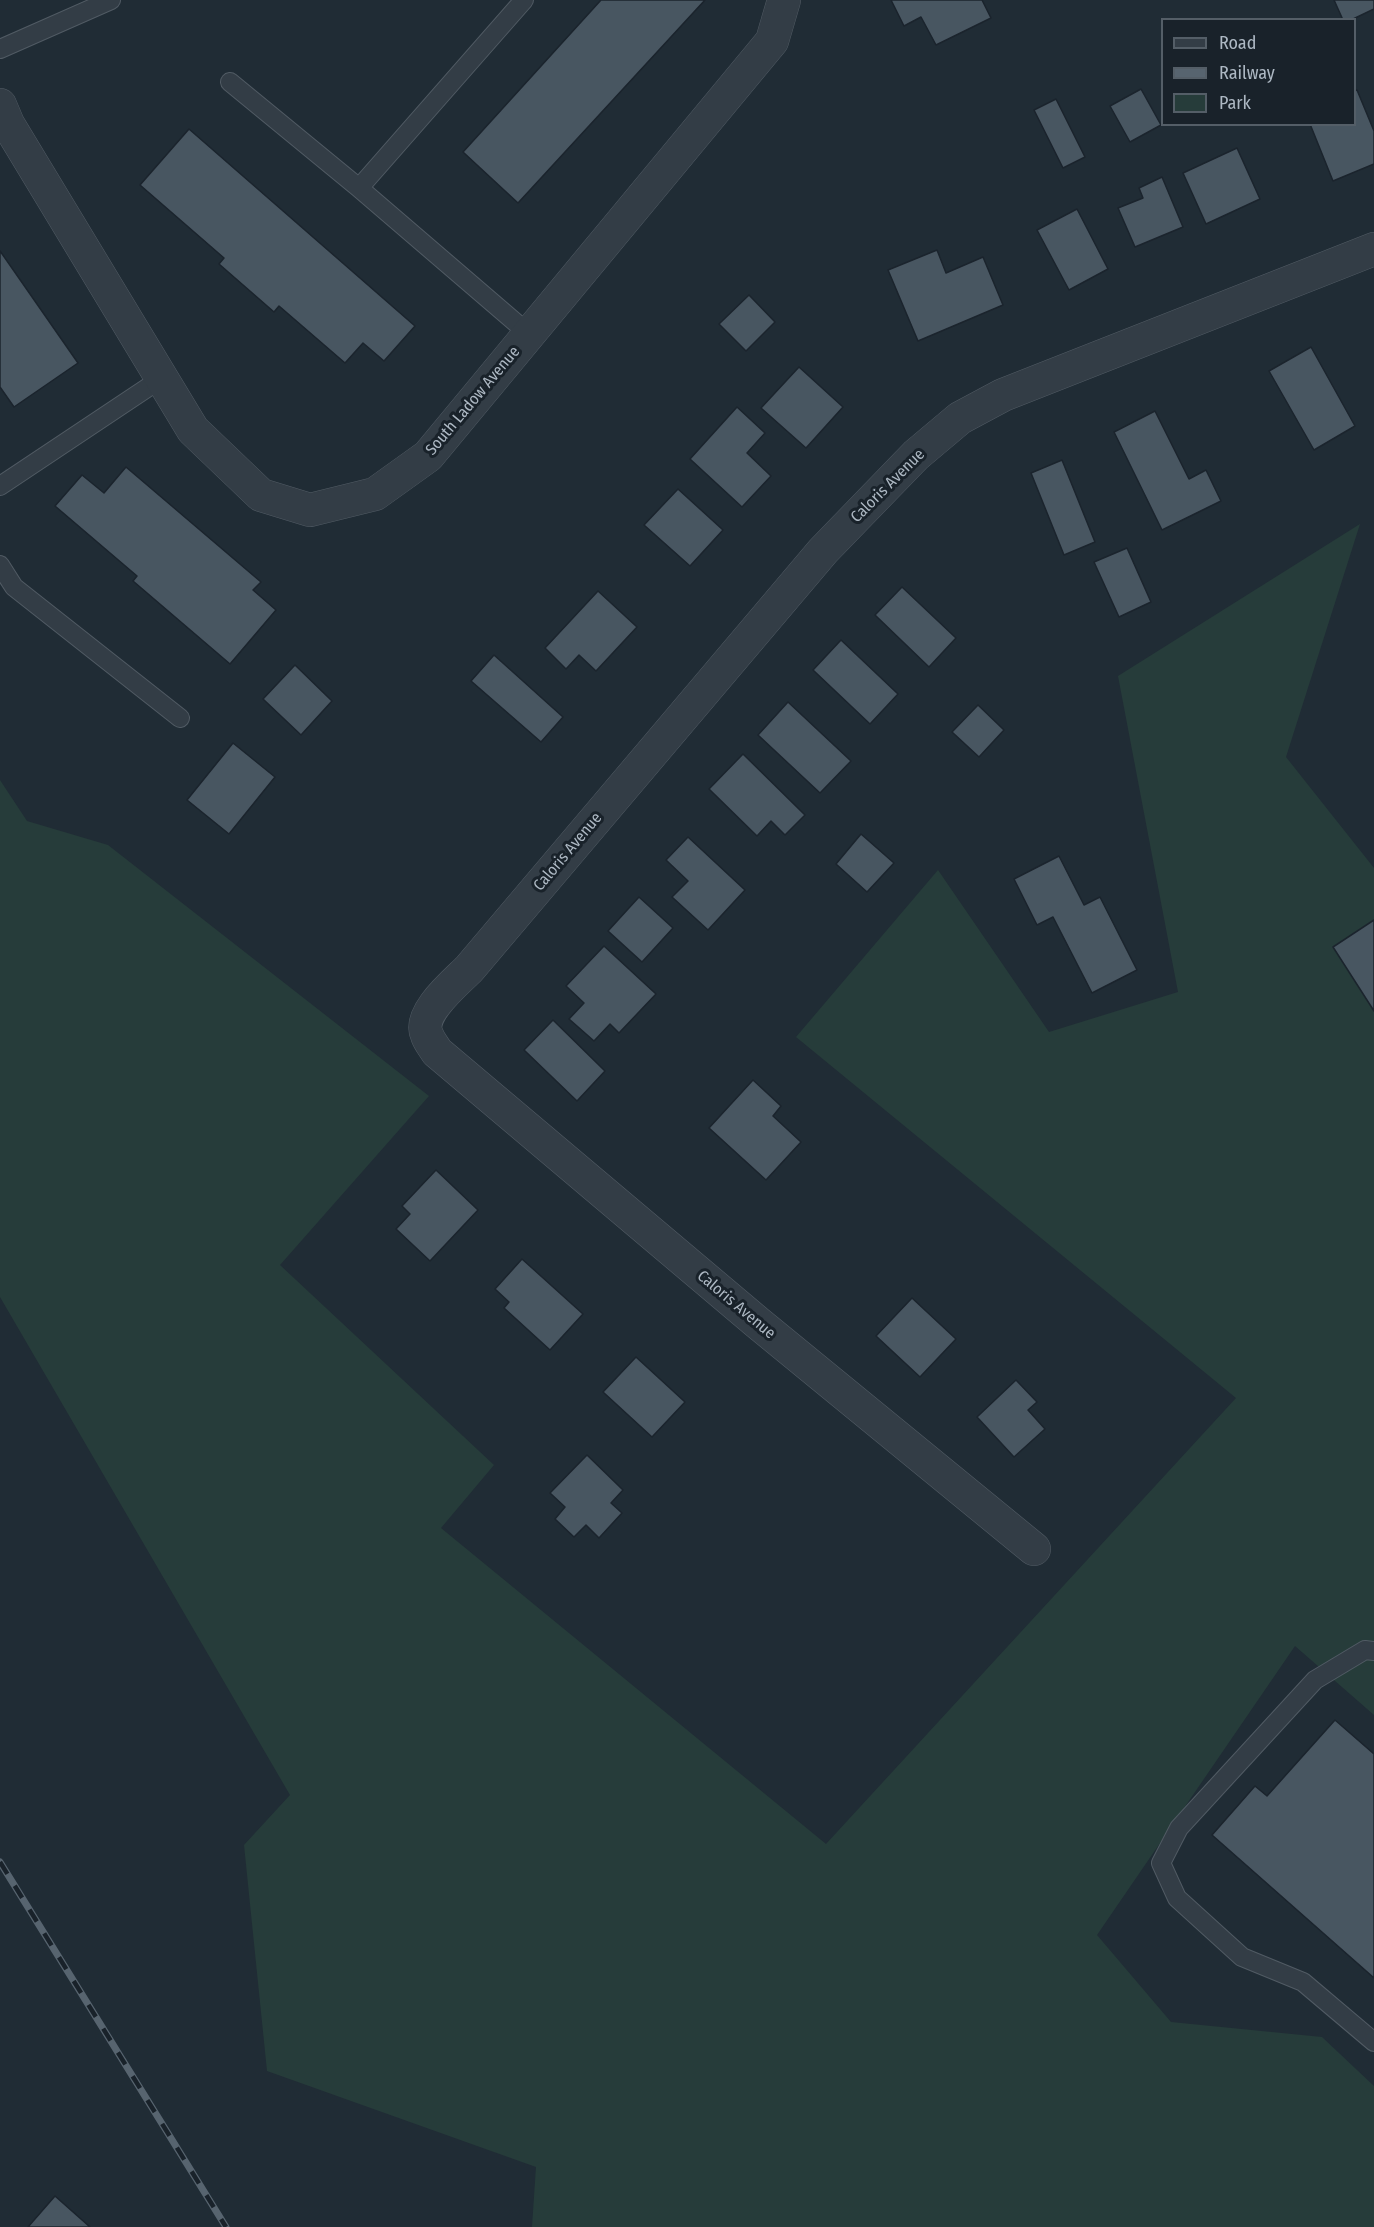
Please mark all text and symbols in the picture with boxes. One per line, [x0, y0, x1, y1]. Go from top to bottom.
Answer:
legend [1161, 18, 1356, 126]
text: Road [1219, 32, 1256, 54]
text: Railway [1219, 62, 1275, 84]
text: Park [1219, 92, 1251, 114]
street label: South Ladow Avenue [422, 343, 524, 459]
street label: Caloris Avenue [847, 445, 929, 527]
street label: Caloris Avenue [530, 809, 606, 895]
street label: Caloris Avenue [693, 1267, 779, 1343]

